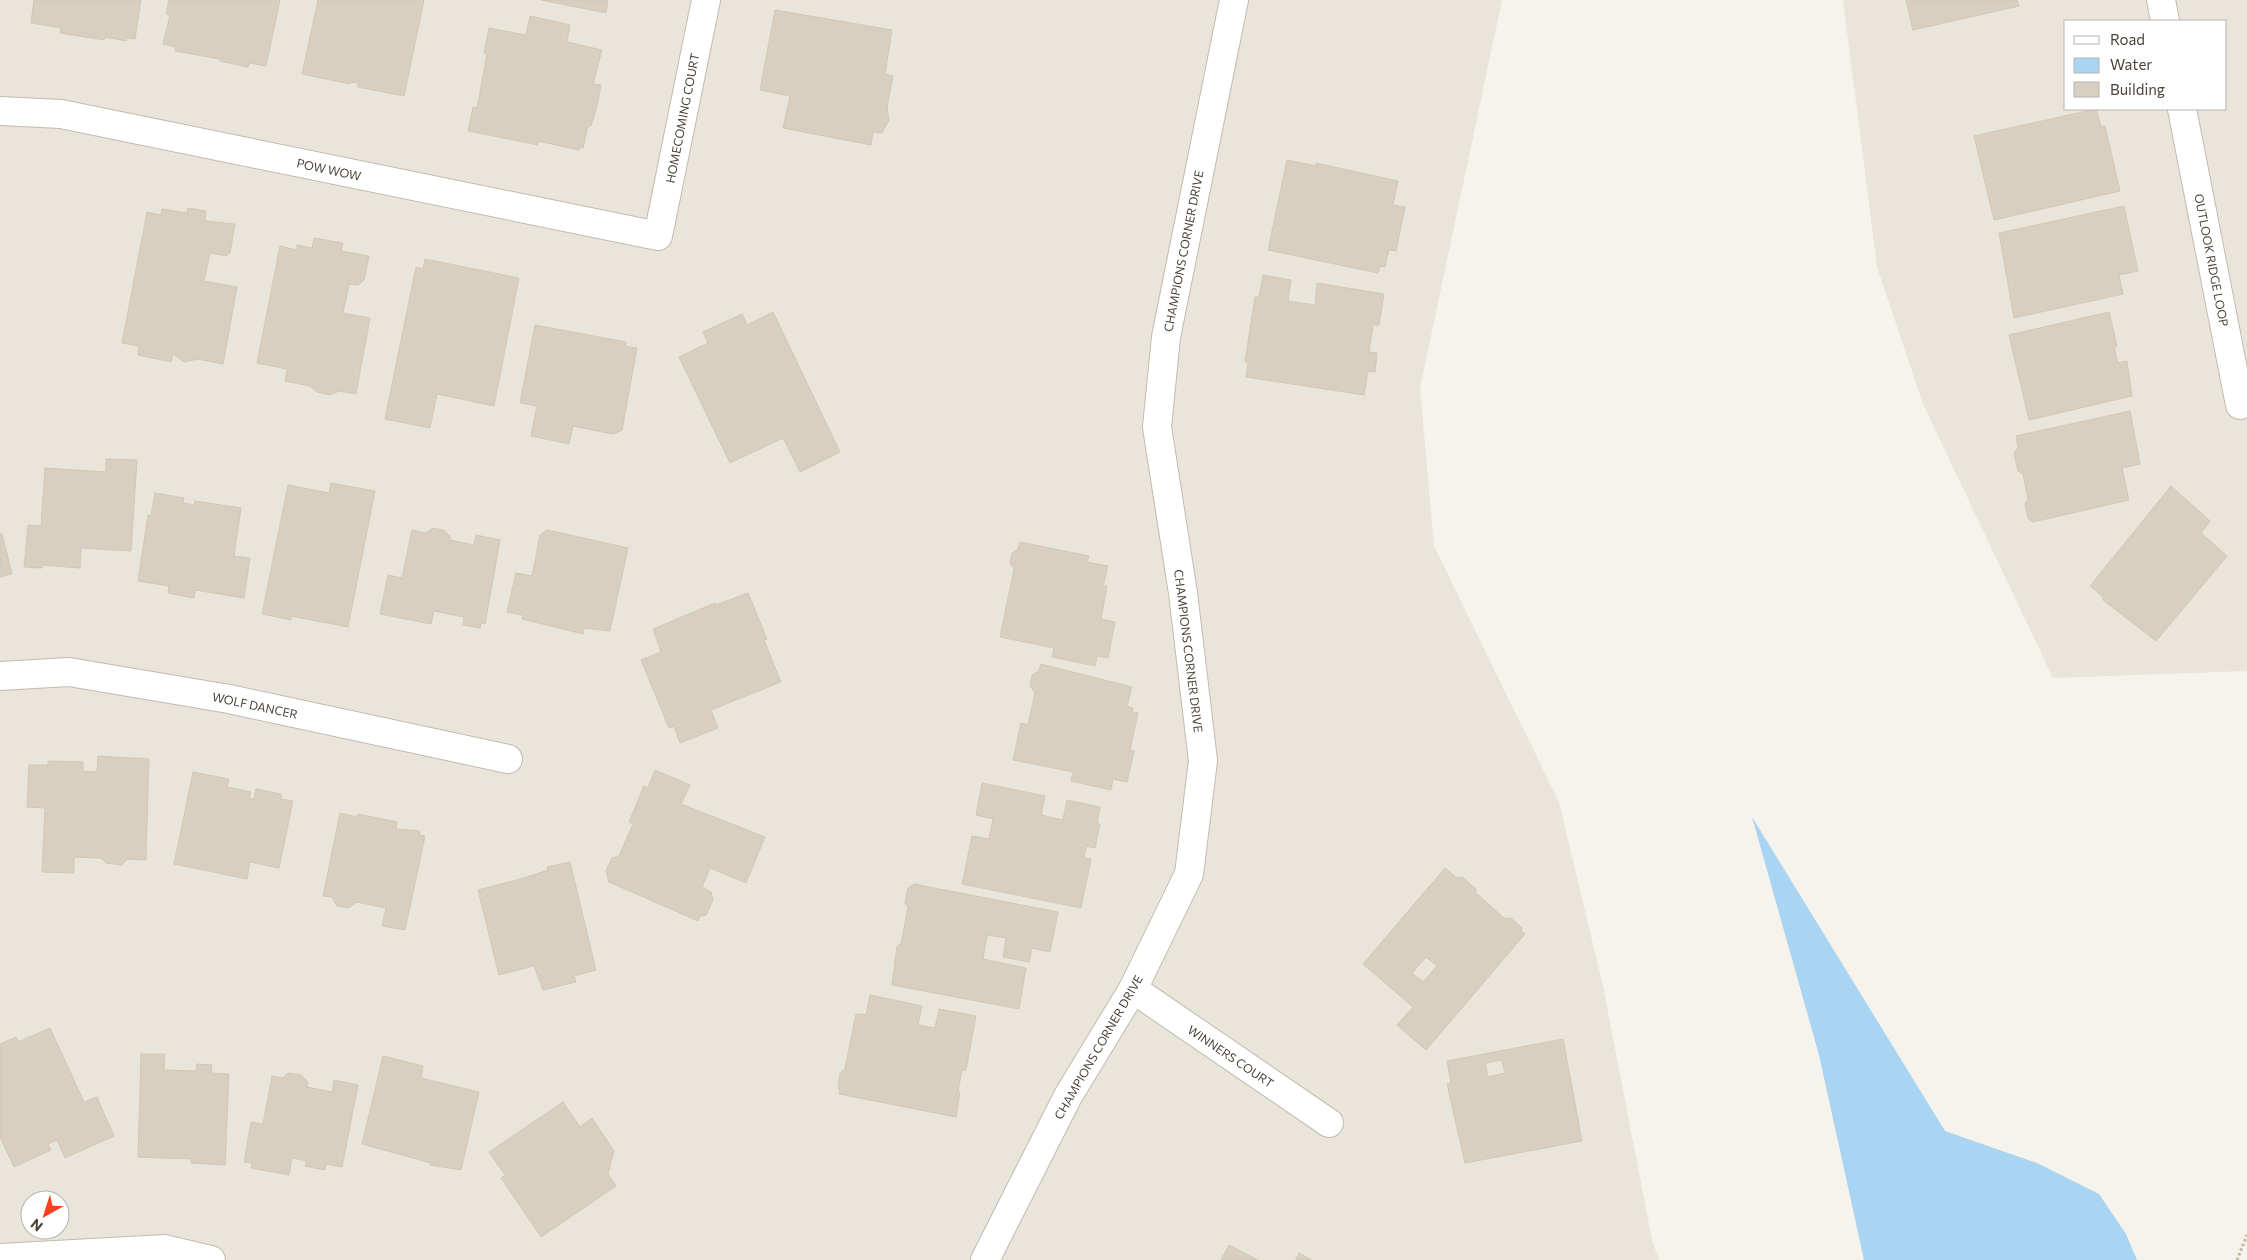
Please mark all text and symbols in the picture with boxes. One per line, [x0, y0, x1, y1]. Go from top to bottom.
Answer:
legend [2064, 20, 2227, 110]
text: Road [2110, 30, 2145, 48]
street label: HOMECOMING COURT [663, 51, 702, 184]
text: Water [2110, 55, 2152, 73]
text: Building [2110, 80, 2165, 98]
street label: POW WOW [296, 155, 362, 183]
street label: CHAMPIONS CORNER DRIVE [1160, 169, 1206, 333]
street label: OUTLOOK RIDGE LOOP [2192, 192, 2232, 328]
street label: CHAMPIONS CORNER DRIVE [1172, 569, 1206, 733]
street label: WOLF DANCER [211, 689, 299, 721]
street label: CHAMPIONS CORNER DRIVE [1051, 972, 1145, 1122]
street label: WINNERS COURT [1185, 1022, 1277, 1090]
north arrow [20, 1190, 70, 1240]
text: N [27, 1216, 46, 1235]

